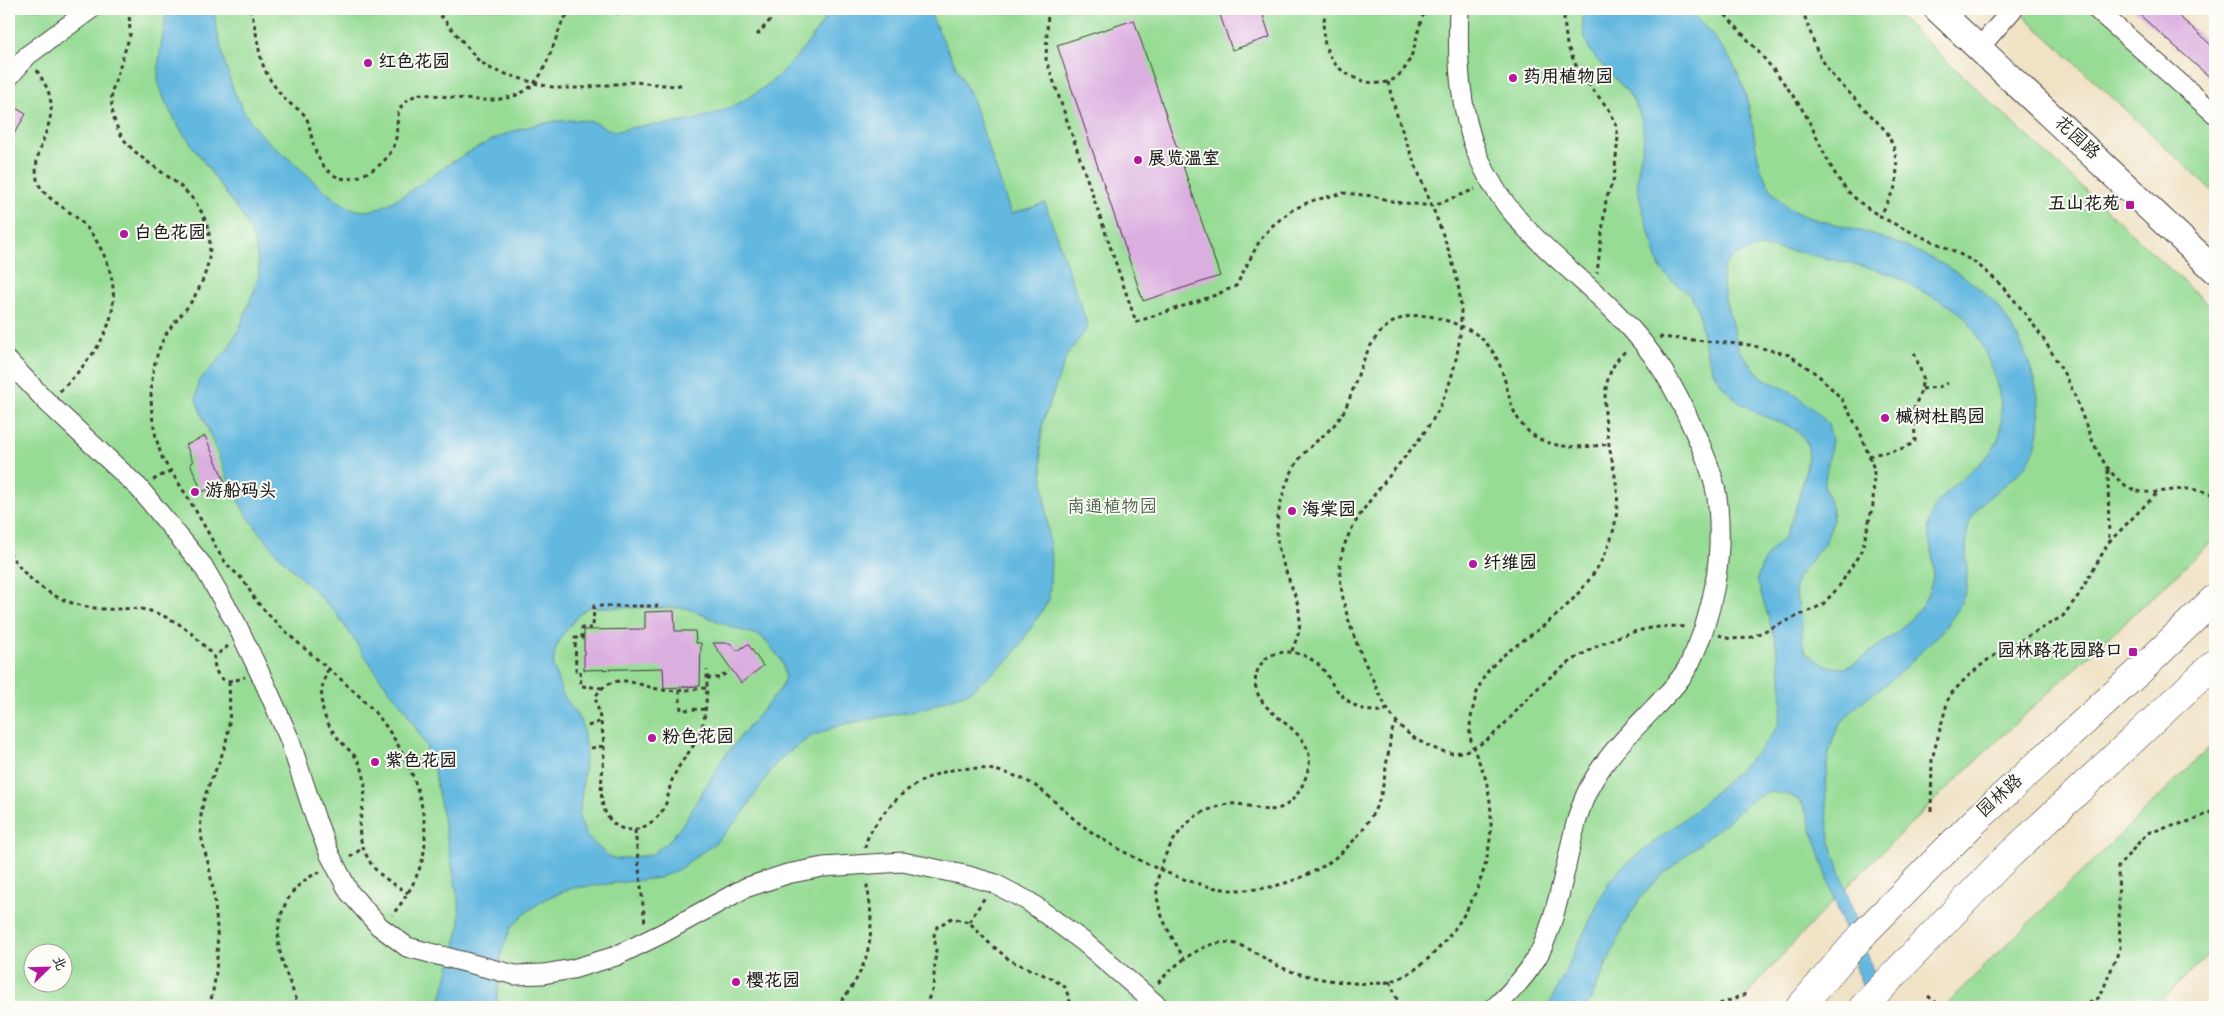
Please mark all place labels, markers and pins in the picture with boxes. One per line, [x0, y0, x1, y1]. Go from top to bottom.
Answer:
place label: 红色花园 [378, 52, 450, 74]
marker: 红色花园 [362, 57, 374, 69]
place label: 药用植物园 [1523, 67, 1613, 89]
marker: 药用植物园 [1507, 72, 1519, 84]
place label: 展览温室 [1148, 149, 1220, 171]
marker: 展览温室 [1132, 154, 1144, 166]
place label: 五山花苑 [2048, 194, 2120, 216]
marker: 五山花苑 [2124, 199, 2136, 211]
place label: 白色花园 [134, 223, 206, 245]
marker: 白色花园 [118, 228, 130, 240]
place label: 槭树杜鹃园 [1895, 407, 1985, 429]
marker: 槭树杜鹃园 [1879, 412, 1891, 424]
place label: 游船码头 [205, 481, 277, 503]
marker: 游船码头 [189, 486, 201, 498]
place label: 海棠园 [1302, 499, 1356, 522]
marker: 海棠园 [1286, 505, 1298, 517]
place label: 纤维园 [1483, 553, 1537, 575]
marker: 纤维园 [1467, 558, 1479, 570]
place label: 园林路花园路口 [1997, 641, 2123, 663]
marker: 园林路花园路口 [2127, 646, 2139, 658]
place label: 粉色花园 [662, 727, 734, 749]
marker: 粉色花园 [646, 732, 658, 744]
place label: 紫色花园 [385, 751, 457, 773]
marker: 紫色花园 [369, 756, 381, 768]
place label: 樱花园 [746, 971, 800, 993]
marker: 樱花园 [730, 976, 742, 988]

